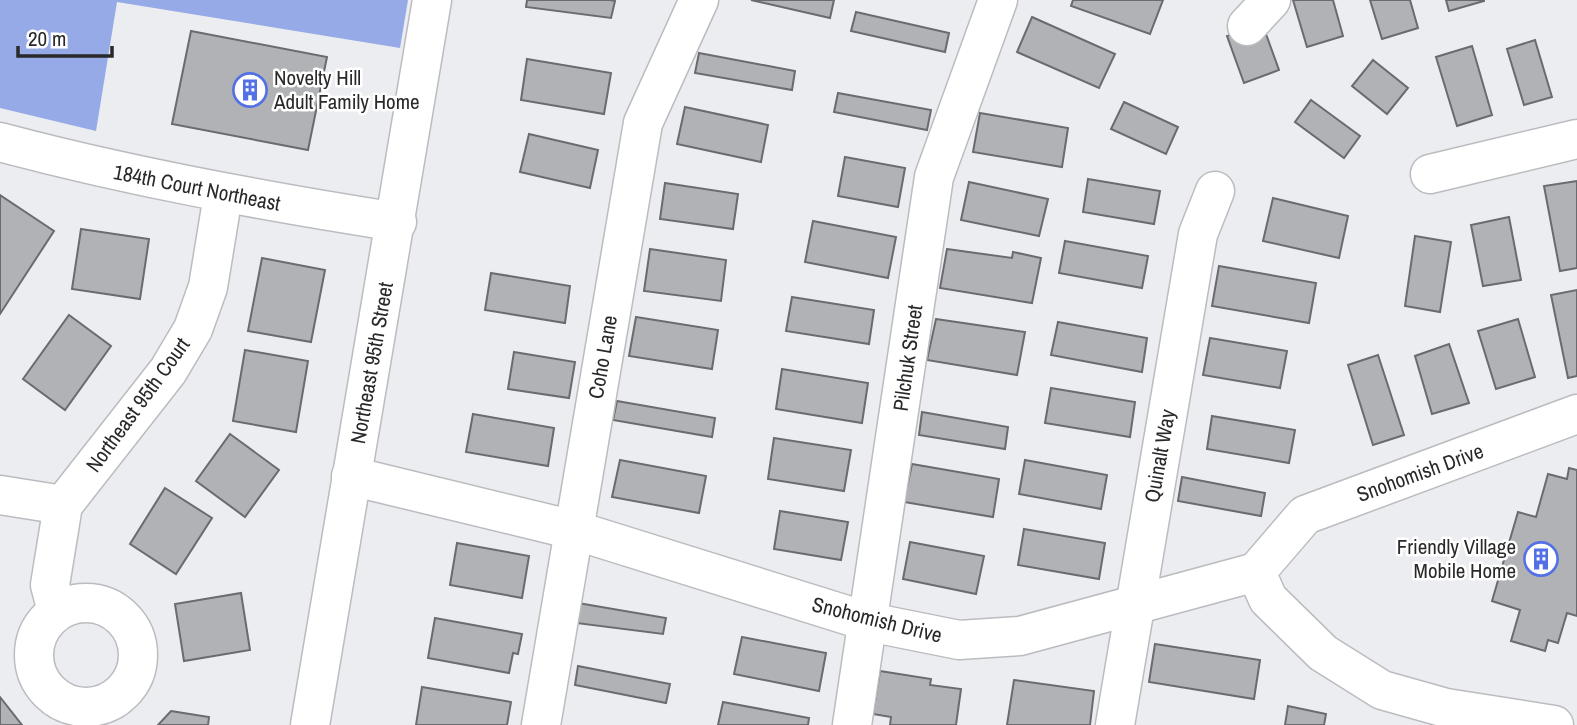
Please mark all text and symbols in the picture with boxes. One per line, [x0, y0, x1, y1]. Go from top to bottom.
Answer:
scale bar [18, 14, 112, 58]
text: 20 m [28, 24, 66, 53]
place label: Novelty Hill Adult Family Home [273, 63, 420, 116]
building icon: Novelty Hill Adult Family Home [231, 71, 269, 109]
street label: 184th Court Northeast [111, 157, 283, 218]
street label: Northeast 95th Street [343, 280, 400, 446]
street label: Pilchuk Street [886, 303, 929, 413]
street label: Coho Lane [581, 313, 624, 401]
street label: Northeast 95th Court [79, 331, 196, 478]
street label: Quinalt Way [1137, 407, 1182, 505]
street label: Snohomish Drive [1352, 436, 1487, 509]
place label: Friendly Village Mobile Home [1397, 532, 1516, 585]
building icon: Friendly Village Mobile Home [1522, 540, 1560, 578]
street label: Snohomish Drive [809, 589, 945, 650]

